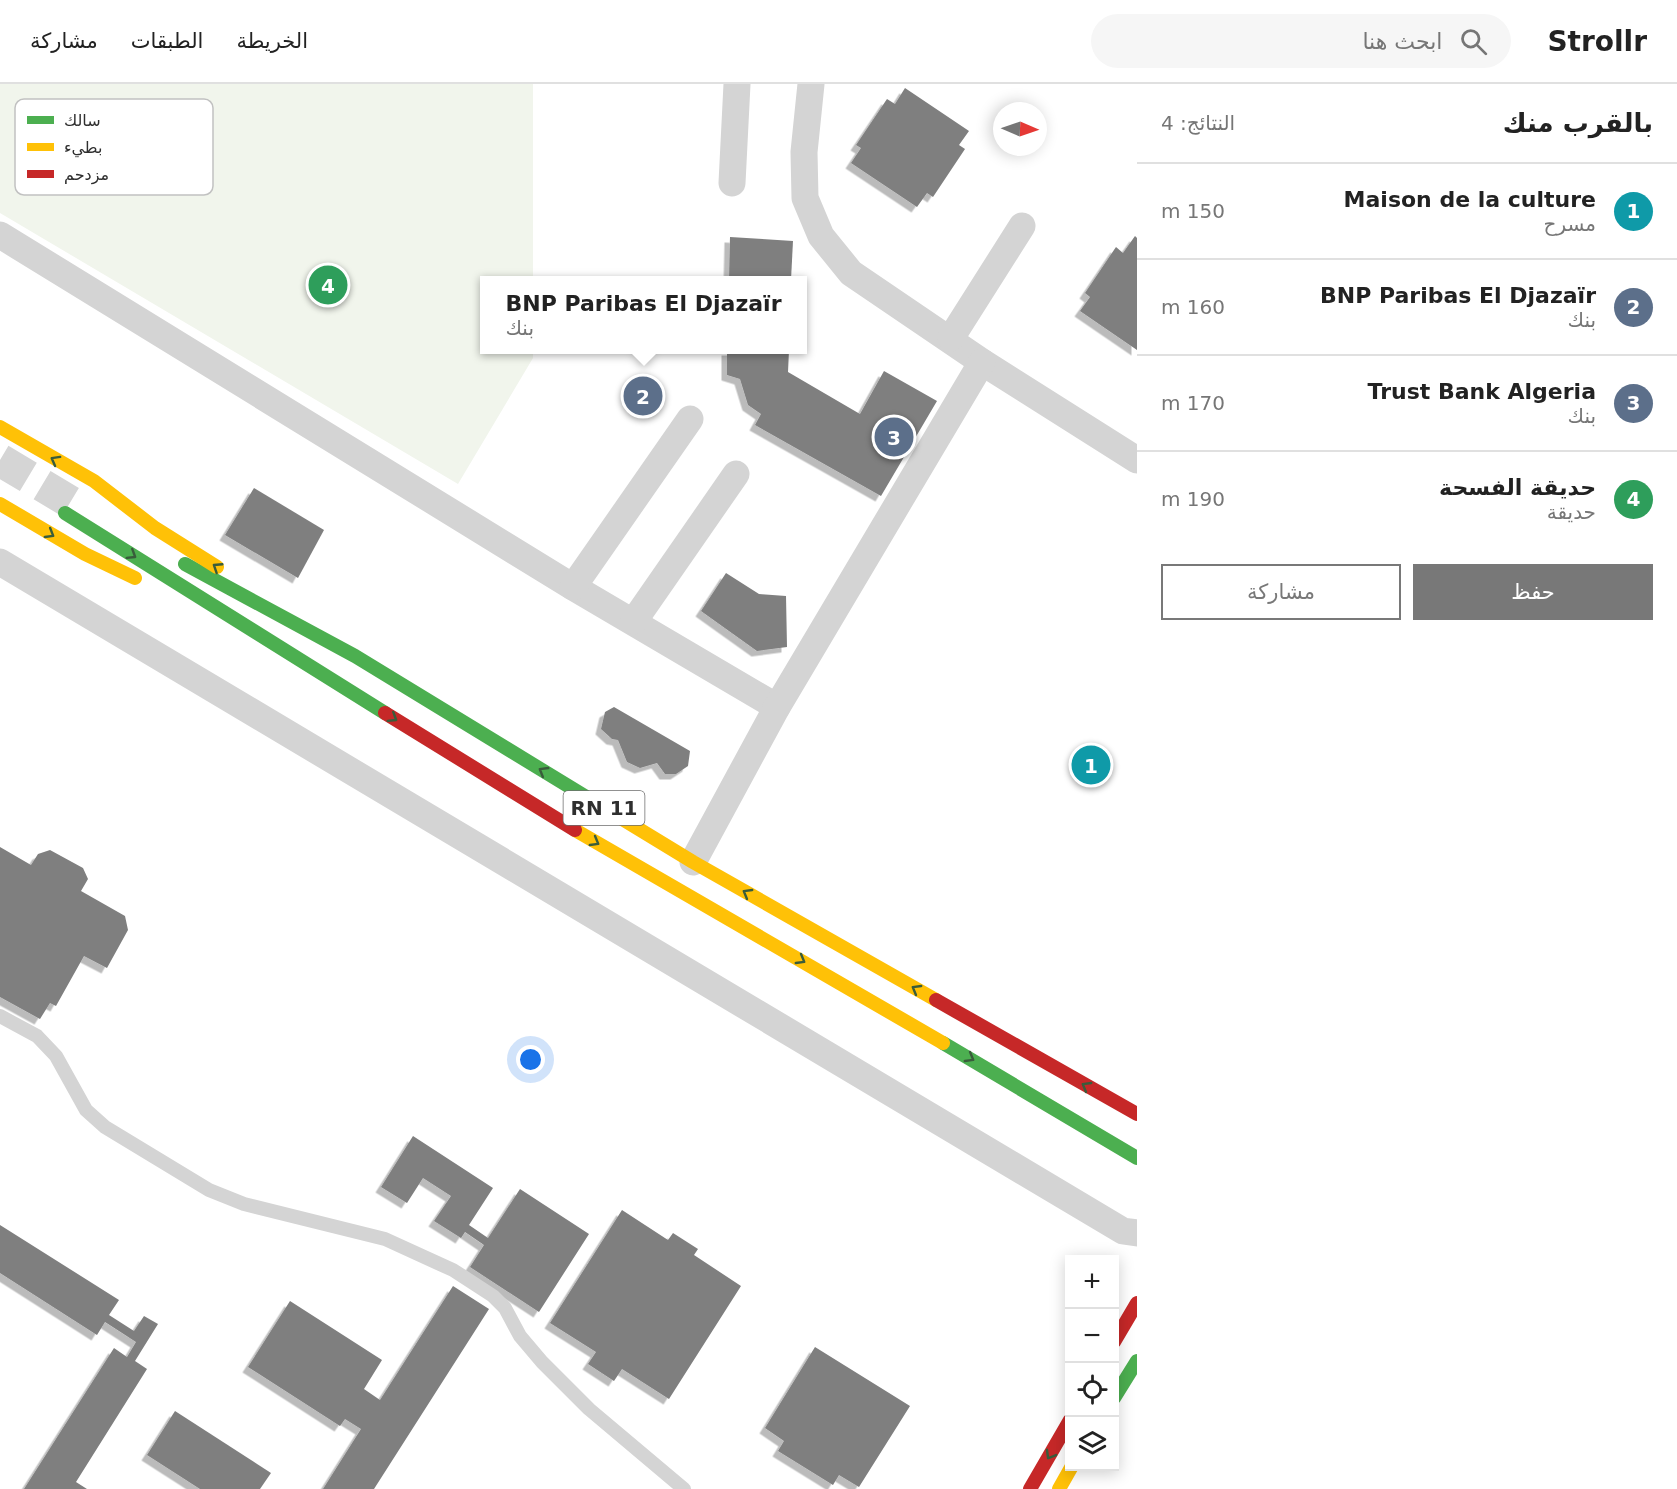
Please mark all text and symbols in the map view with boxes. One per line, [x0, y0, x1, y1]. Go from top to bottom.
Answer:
search box [1091, 14, 1511, 68]
icon: search [1457, 25, 1490, 58]
text: Strollr [1547, 25, 1647, 58]
text: مشاركة [30, 29, 98, 53]
text: الطبقات [131, 29, 203, 53]
text: الخريطة [236, 29, 308, 53]
text: ابحث هنا [1362, 29, 1442, 54]
legend [15, 99, 213, 195]
north arrow [993, 102, 1047, 156]
text: بالقرب منك [1503, 108, 1653, 138]
text: سالك [64, 111, 101, 130]
text: النتائج: 4 [1161, 111, 1235, 135]
text: بطيء [64, 138, 102, 158]
text: مزدحم [64, 165, 109, 185]
text: Maison de la culture [1344, 187, 1596, 212]
text: 150 m [1161, 199, 1225, 223]
text: 1 [1627, 199, 1640, 223]
text: مسرح [1544, 212, 1596, 236]
pin: 4 [308, 262, 348, 308]
popup [480, 276, 807, 354]
text: BNP Paribas El Djazaïr [1320, 283, 1596, 308]
text: BNP Paribas El Djazaïr [506, 291, 782, 316]
text: 160 m [1161, 295, 1225, 319]
text: 2 [1627, 295, 1640, 319]
text: بنك [1568, 308, 1596, 332]
text: بنك [506, 316, 534, 340]
pin: 2 [624, 374, 662, 418]
text: Trust Bank Algeria [1368, 379, 1596, 404]
text: 170 m [1161, 391, 1225, 415]
text: 3 [1627, 391, 1640, 415]
text: بنك [1568, 404, 1596, 428]
pin: 3 [874, 414, 914, 460]
one-way arrow [51, 455, 61, 467]
text: حديقة الفسحة [1439, 475, 1596, 500]
text: 190 m [1161, 487, 1225, 511]
text: 4 [1627, 487, 1640, 511]
text: حديقة [1547, 500, 1596, 524]
one-way arrow [44, 526, 54, 538]
one-way arrow [125, 548, 136, 559]
one-way arrow [213, 563, 223, 575]
button: مشاركة [1161, 564, 1401, 620]
button: حفظ [1413, 564, 1653, 620]
one-way arrow [387, 711, 398, 722]
pin: 1 [1072, 742, 1110, 788]
one-way arrow [539, 767, 549, 779]
road number: RN 11 [564, 791, 644, 825]
one-way arrow [589, 835, 600, 846]
one-way arrow [743, 889, 753, 900]
one-way arrow [795, 953, 805, 965]
one-way arrow [912, 985, 922, 996]
your location [516, 1045, 545, 1074]
one-way arrow [964, 1051, 974, 1062]
one-way arrow [1082, 1081, 1092, 1093]
map controls [1065, 1255, 1119, 1471]
button: + [1065, 1255, 1119, 1309]
button: − [1065, 1309, 1119, 1363]
button: locate [1065, 1363, 1119, 1417]
button: layers [1065, 1417, 1119, 1471]
one-way arrow [1045, 1448, 1057, 1459]

